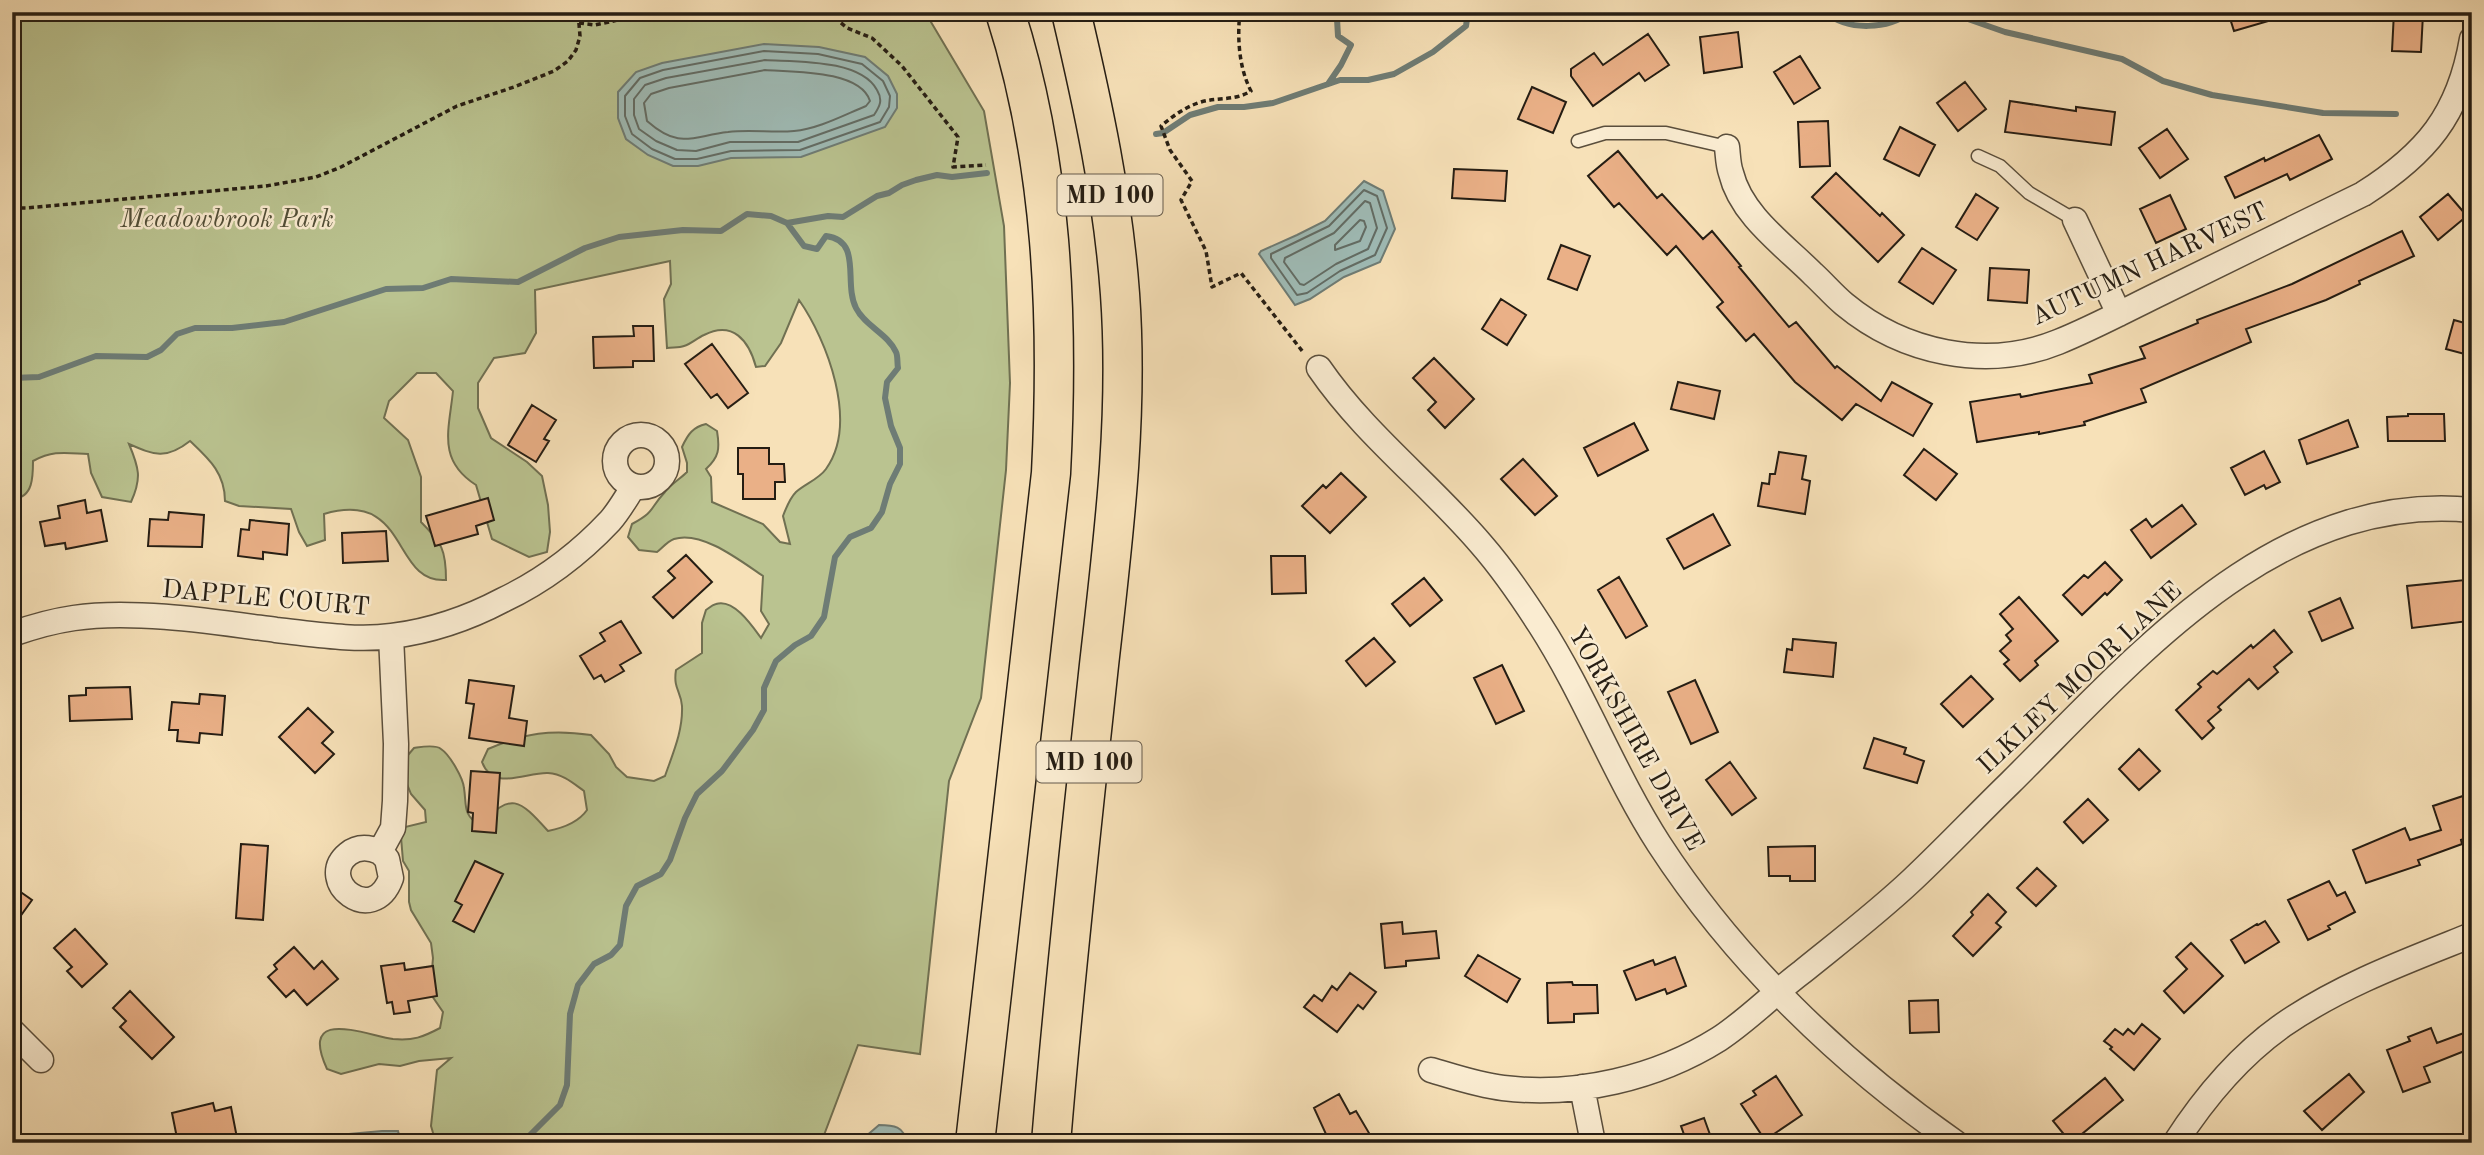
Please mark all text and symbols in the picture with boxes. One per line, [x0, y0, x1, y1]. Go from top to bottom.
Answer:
road number: MD 100 [1058, 174, 1162, 216]
street label: AUTUMN HARVEST [2028, 199, 2272, 331]
park label: Meadowbrook Park [119, 207, 334, 233]
street label: DAPPLE COURT [161, 577, 371, 621]
street label: ILKLEY MOOR LANE [1973, 577, 2187, 779]
street label: YORKSHIRE DRIVE [1563, 622, 1708, 855]
road number: MD 100 [1036, 742, 1142, 782]

